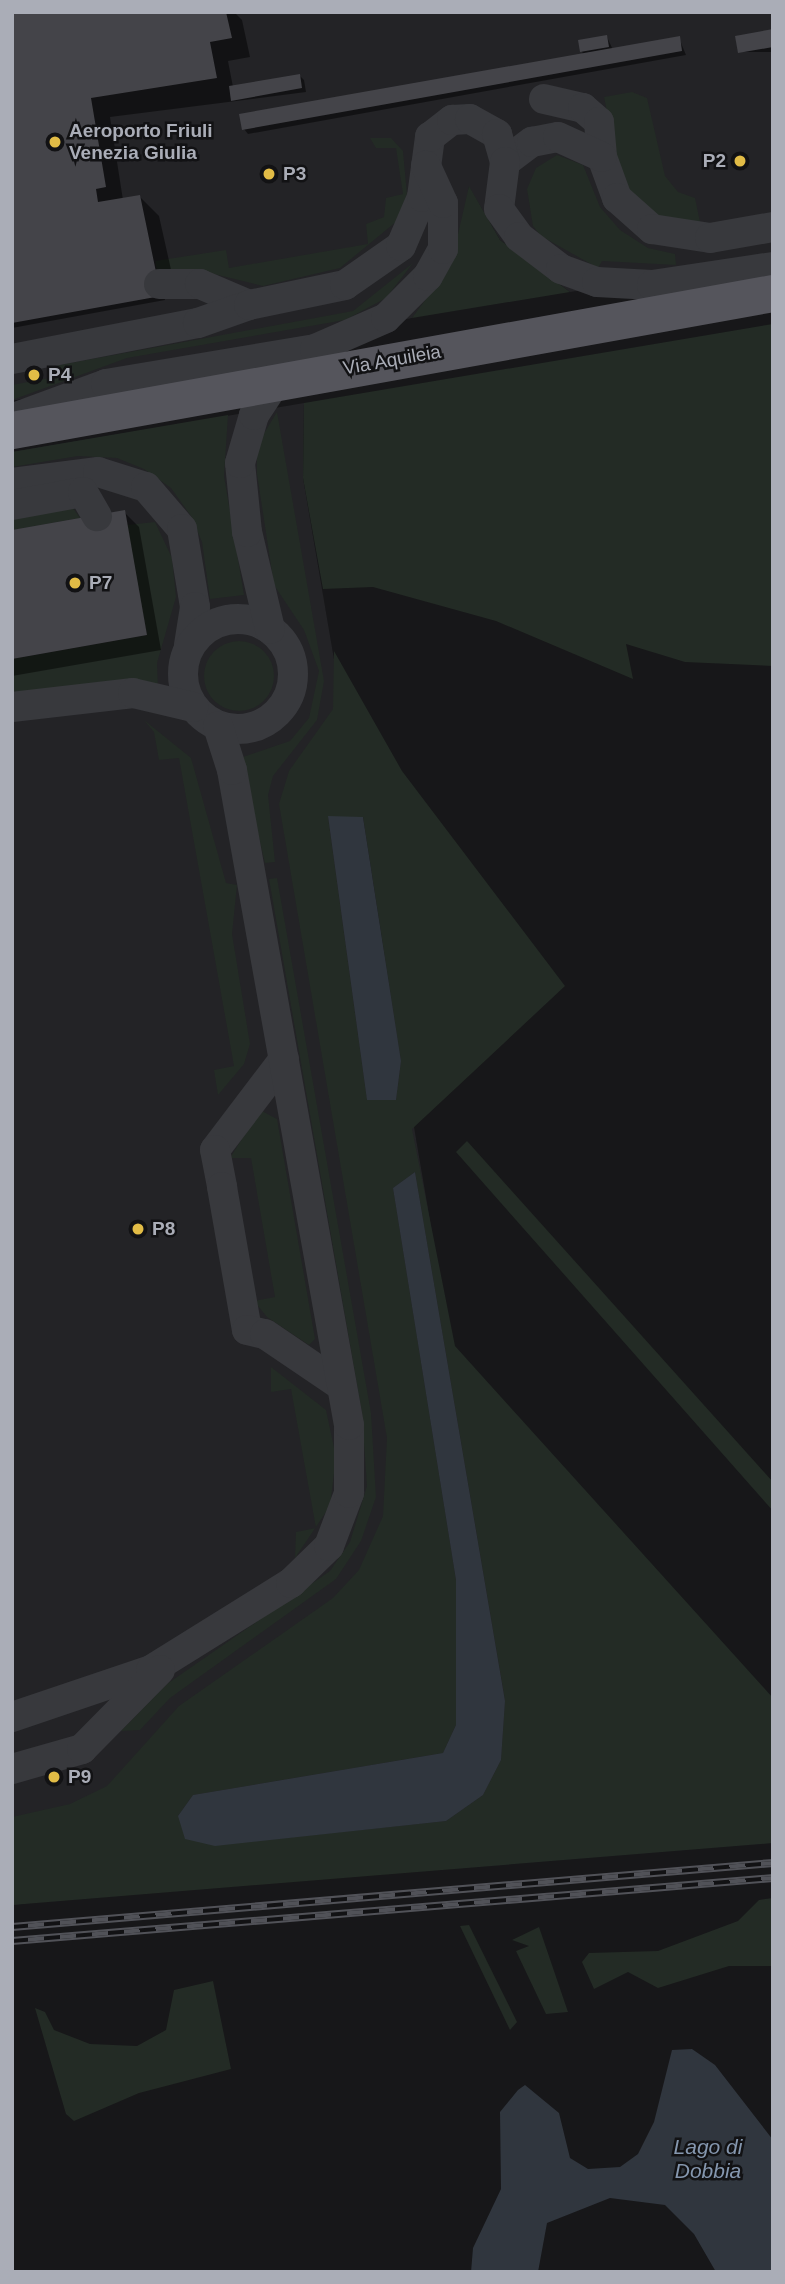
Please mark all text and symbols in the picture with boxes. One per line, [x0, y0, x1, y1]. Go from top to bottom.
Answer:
place label: Aeroporto Friuli Venezia Giulia [69, 120, 213, 164]
marker: Aeroporto Friuli Venezia Giulia [47, 134, 63, 150]
place label: P2 [703, 150, 726, 172]
marker: P2 [732, 153, 748, 169]
place label: P3 [283, 163, 306, 185]
marker: P3 [261, 166, 277, 182]
street label: Via Aquileia [341, 340, 443, 380]
place label: P4 [48, 364, 71, 386]
marker: P4 [26, 367, 42, 383]
place label: P7 [89, 572, 112, 594]
marker: P7 [67, 575, 83, 591]
place label: P8 [152, 1218, 175, 1240]
marker: P8 [130, 1221, 146, 1237]
place label: P9 [68, 1766, 91, 1788]
marker: P9 [46, 1769, 62, 1785]
water label: Lago di Dobbia [674, 2134, 742, 2184]

